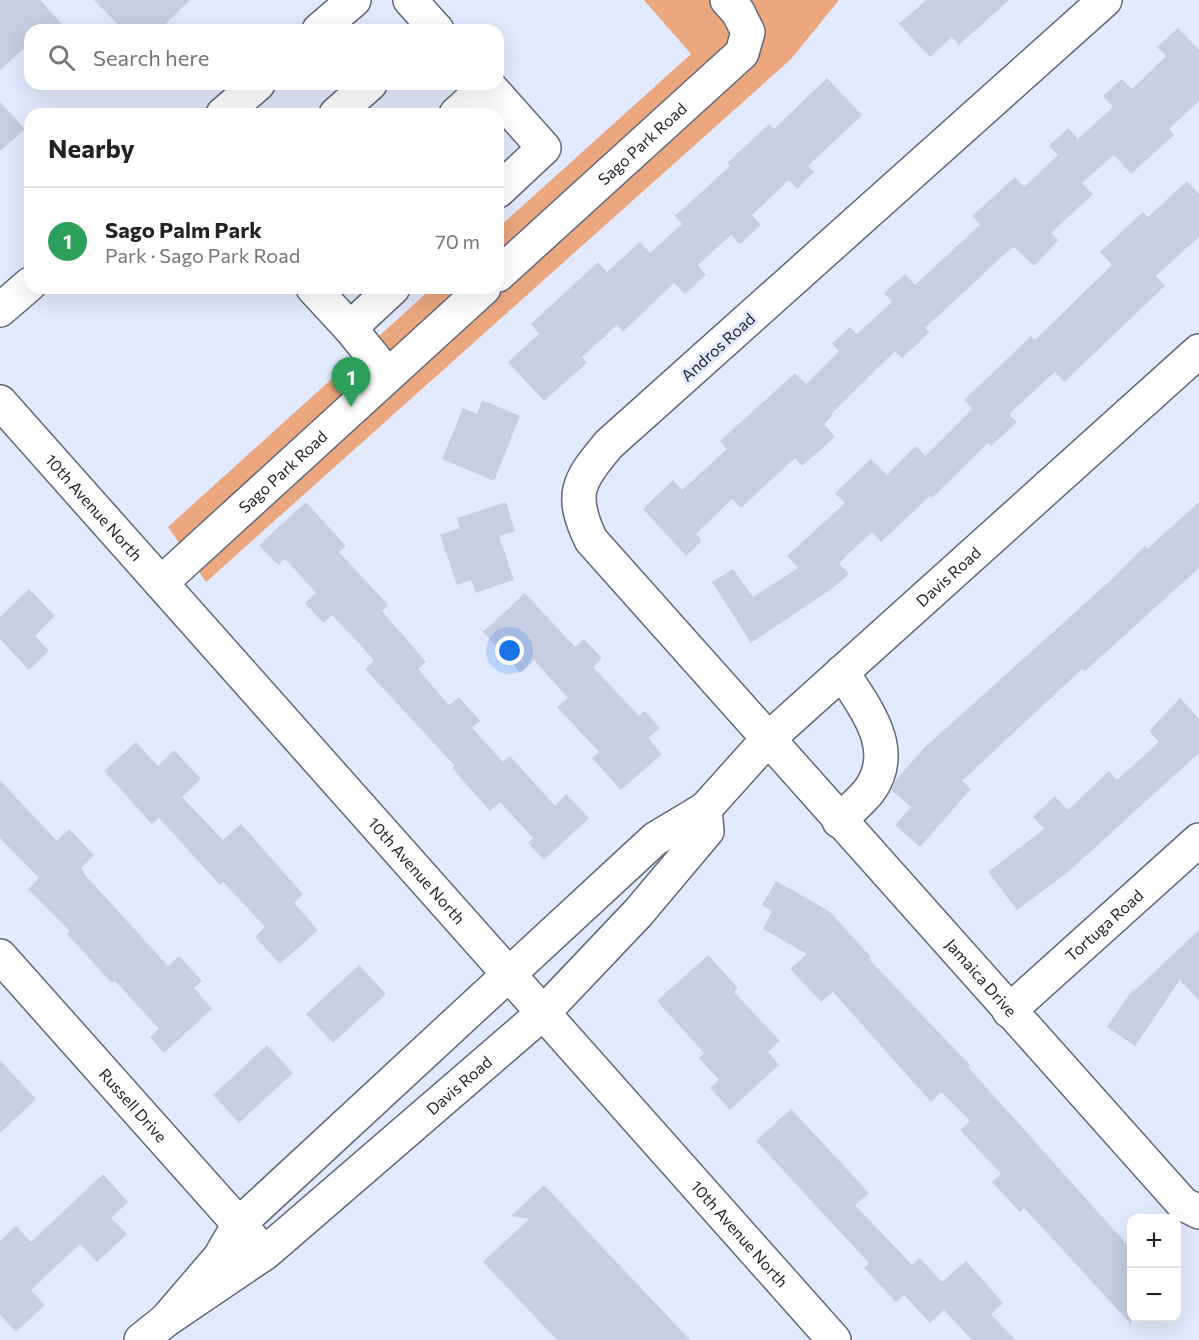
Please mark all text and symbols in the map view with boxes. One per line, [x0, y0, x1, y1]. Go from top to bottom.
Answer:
search box [24, 24, 504, 90]
icon: search [45, 41, 78, 74]
text: Search here [93, 44, 209, 71]
street label: Sago Park Road [594, 98, 690, 188]
text: Nearby [48, 132, 135, 163]
text: Sago Palm Park [105, 216, 262, 243]
text: 1 [63, 229, 72, 253]
text: 70 m [435, 229, 480, 253]
text: Park · Sago Park Road [105, 243, 300, 267]
street label: Andros Road [677, 309, 758, 385]
pin: 1 [332, 358, 370, 407]
street label: Sago Park Road [234, 426, 331, 516]
street label: 10th Avenue North [42, 450, 146, 564]
street label: Davis Road [912, 542, 984, 610]
your location [495, 636, 524, 665]
street label: 10th Avenue North [365, 813, 469, 928]
street label: Tortuga Road [1061, 885, 1147, 965]
street label: Jamaica Drive [942, 934, 1021, 1020]
street label: Davis Road [422, 1052, 495, 1118]
street label: Russell Drive [96, 1064, 171, 1146]
street label: 10th Avenue North [688, 1176, 792, 1291]
map controls [1127, 1214, 1181, 1322]
button: + [1127, 1214, 1181, 1268]
button: − [1127, 1268, 1181, 1322]

